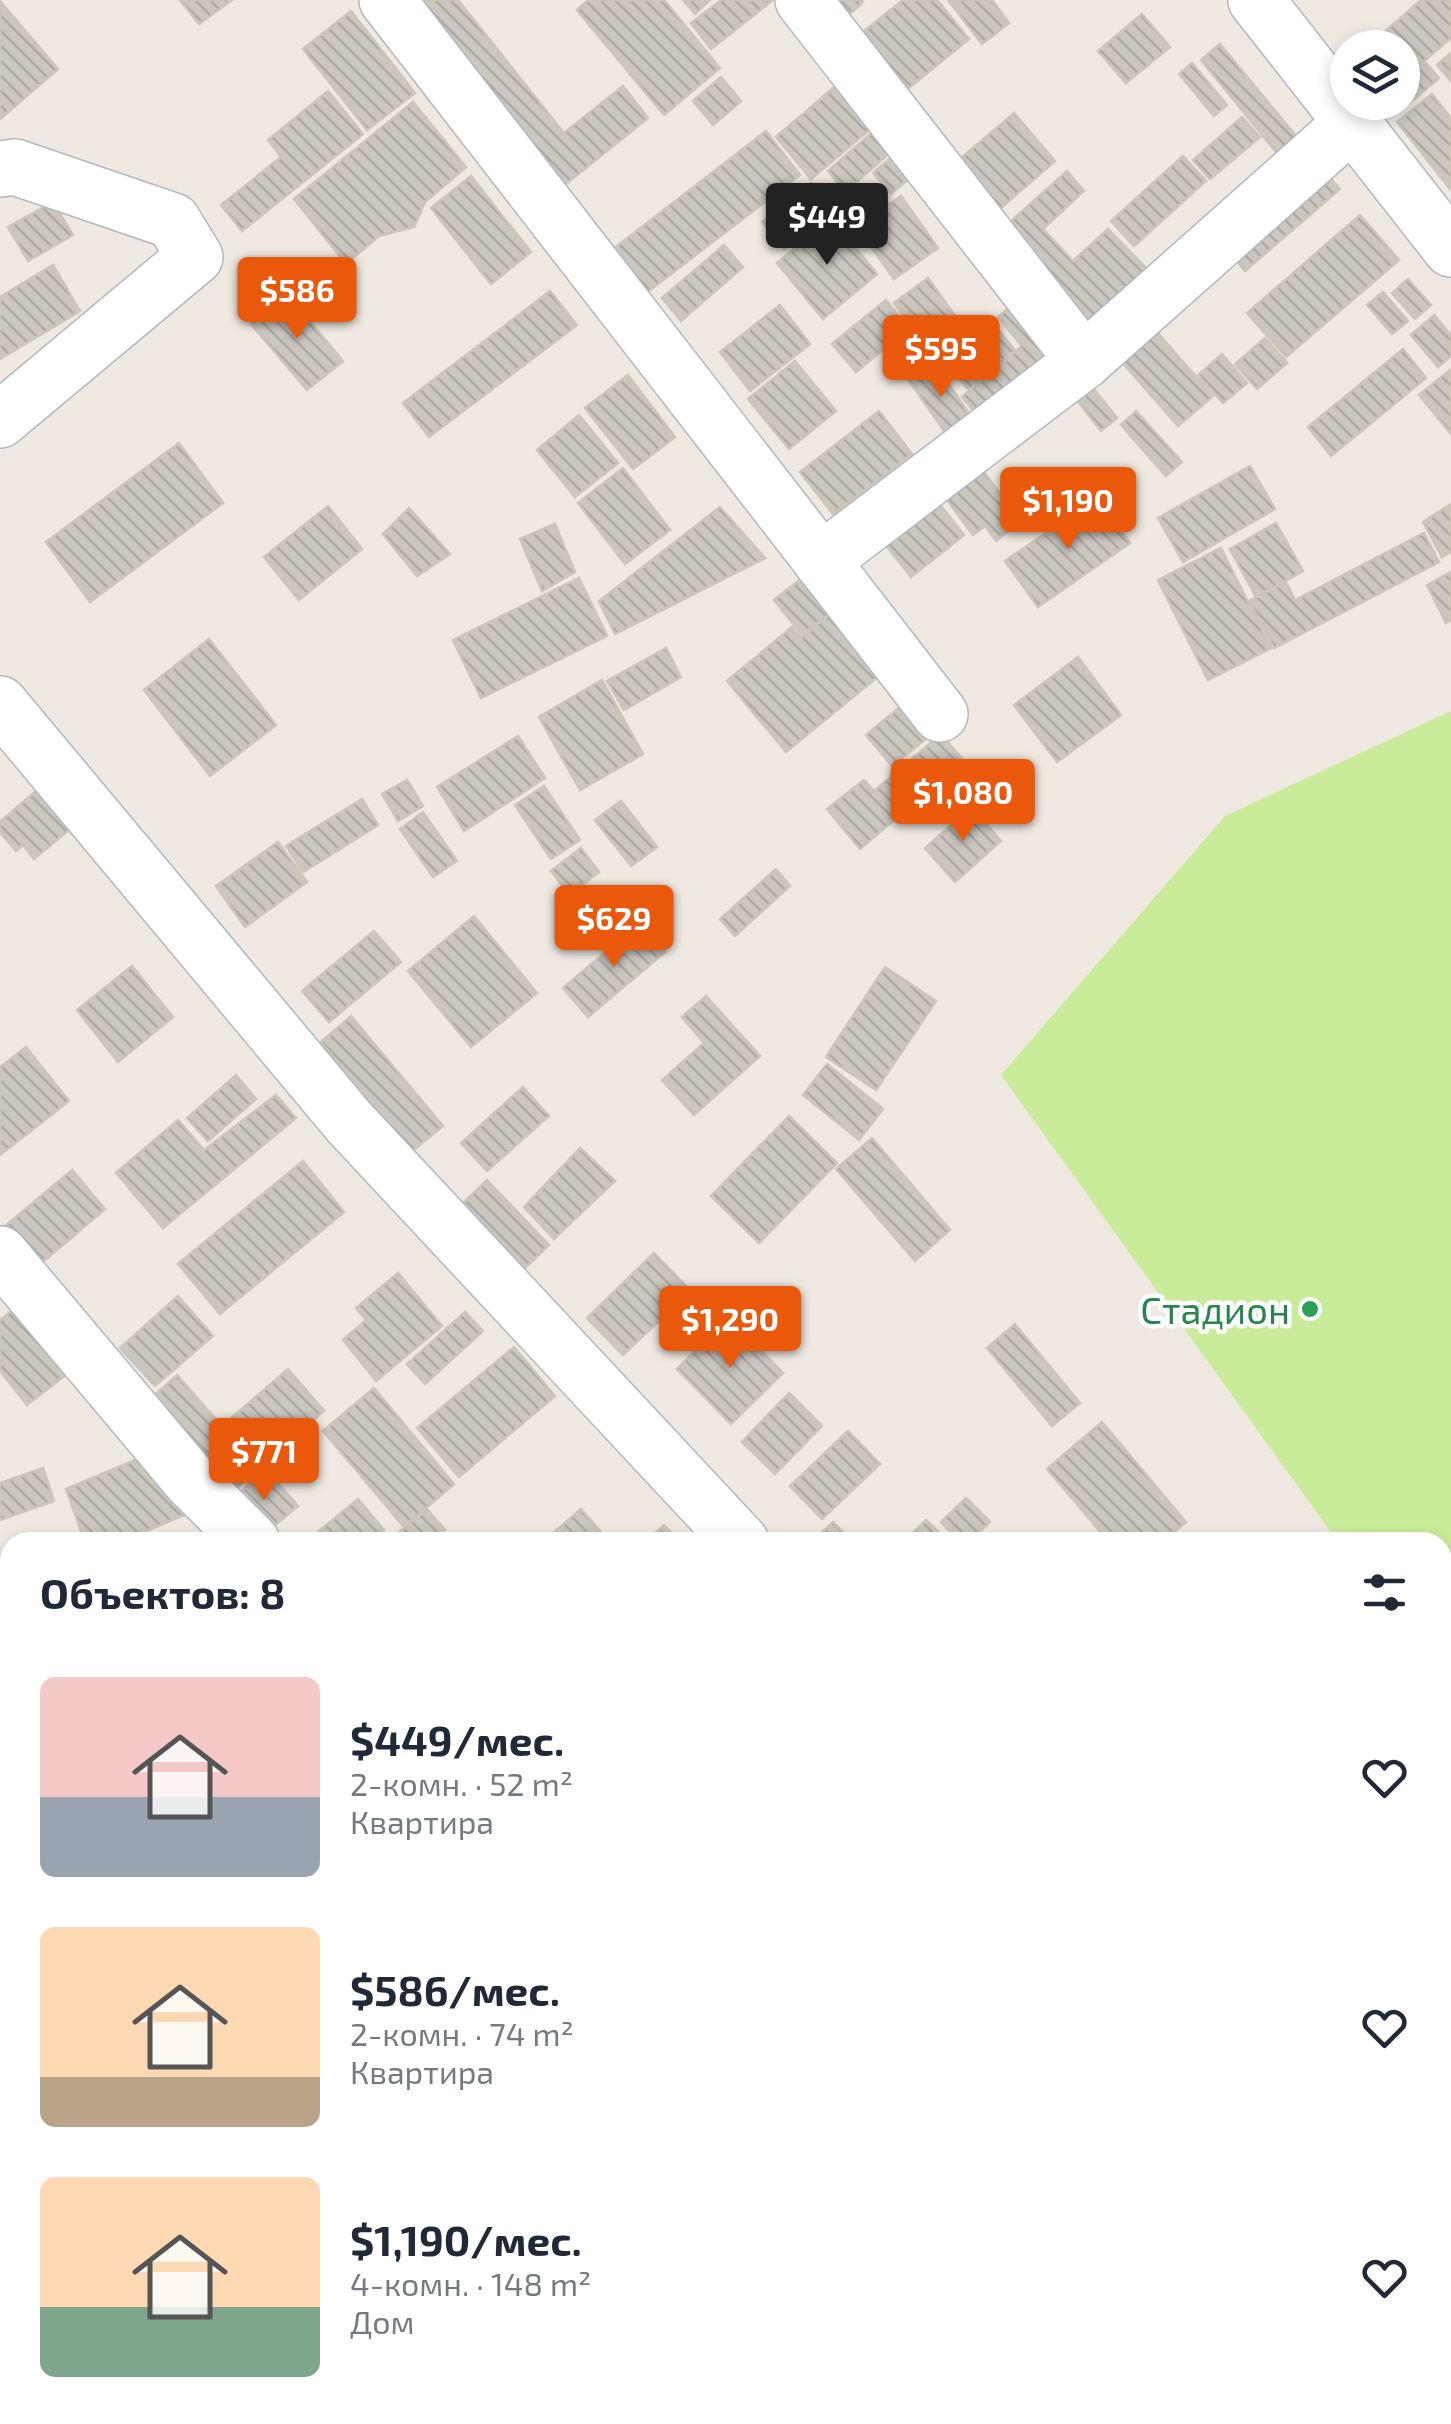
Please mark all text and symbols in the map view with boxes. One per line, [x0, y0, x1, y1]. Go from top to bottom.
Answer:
map controls [1330, 30, 1420, 120]
button: layers [1330, 30, 1420, 120]
pin: $449 [768, 183, 886, 268]
text: $449 [788, 196, 866, 234]
pin: $586 [238, 257, 356, 342]
text: $586 [259, 270, 335, 308]
pin: $595 [882, 315, 1000, 400]
text: $595 [905, 328, 977, 366]
pin: $1,190 [987, 467, 1149, 552]
text: $1,190 [1022, 480, 1114, 518]
pin: $1,080 [882, 759, 1044, 844]
text: $1,080 [913, 772, 1013, 810]
pin: $629 [555, 885, 673, 970]
text: $629 [577, 898, 651, 936]
pin: $1,290 [649, 1286, 811, 1371]
place label: Стадион [1140, 1286, 1290, 1332]
marker: Стадион [1299, 1298, 1321, 1320]
text: $1,290 [681, 1299, 779, 1337]
pin: $771 [205, 1418, 323, 1503]
text: $771 [231, 1431, 297, 1469]
icon: filters [1357, 1565, 1412, 1620]
text: Объектов: 8 [40, 1567, 285, 1617]
text: $449/мес. [350, 1714, 564, 1764]
icon: home [120, 1717, 240, 1837]
icon: heart [1357, 1750, 1412, 1805]
text: 2-комн. · 52 m² [350, 1764, 573, 1802]
text: Квартира [350, 1802, 494, 1840]
text: $586/мес. [350, 1964, 560, 2014]
icon: home [120, 1967, 240, 2087]
icon: heart [1357, 2000, 1412, 2055]
text: 2-комн. · 74 m² [350, 2014, 574, 2052]
text: Квартира [350, 2052, 494, 2090]
text: $1,190/мес. [350, 2214, 582, 2264]
icon: home [120, 2217, 240, 2337]
icon: heart [1357, 2250, 1412, 2305]
text: 4-комн. · 148 m² [350, 2264, 591, 2302]
text: Дом [350, 2302, 414, 2340]

